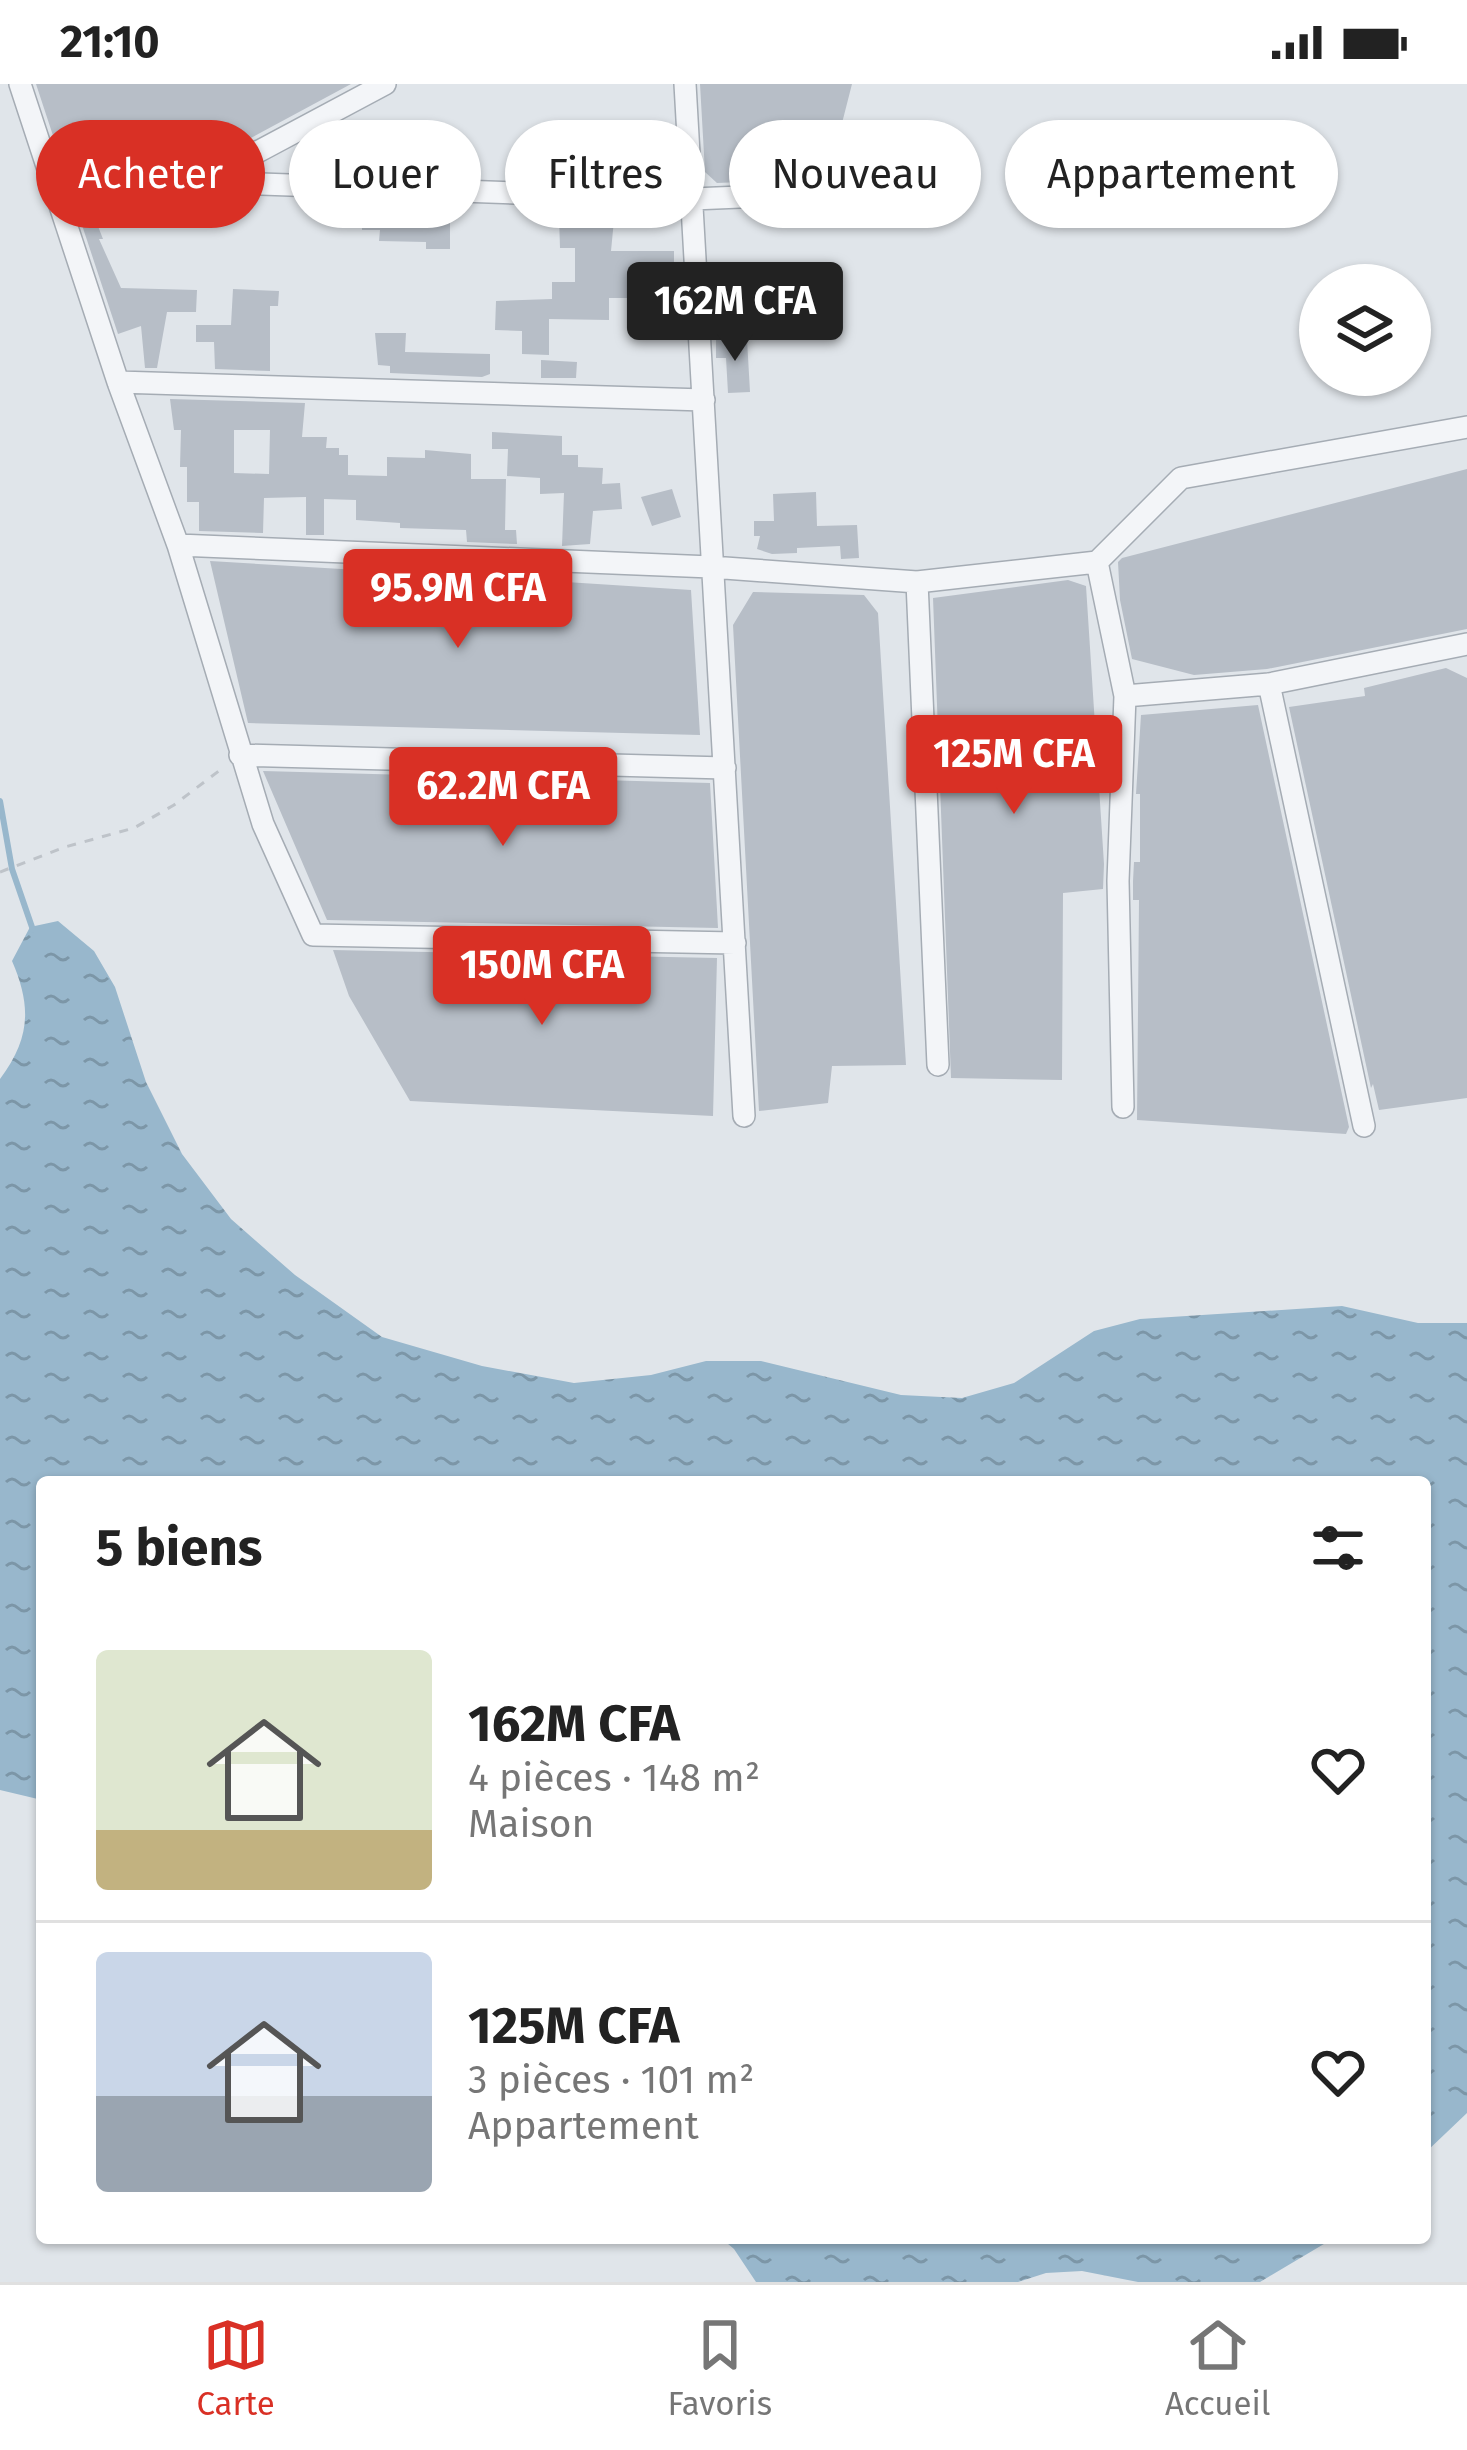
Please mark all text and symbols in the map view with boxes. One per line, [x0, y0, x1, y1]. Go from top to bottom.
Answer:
text: 21:10 [60, 15, 160, 69]
chip: Acheter [36, 120, 265, 228]
chip: Louer [289, 120, 481, 228]
chip: Filtres [505, 120, 705, 228]
chip: Nouveau [729, 120, 981, 228]
chip: Appartement [1005, 120, 1338, 228]
pin: 162M CFA [611, 262, 859, 364]
map controls [1299, 264, 1431, 396]
button: layers [1299, 264, 1431, 396]
text: 162M CFA [654, 278, 816, 324]
pin: 95.9M CFA [321, 549, 595, 651]
text: 95.9M CFA [370, 565, 546, 611]
pin: 125M CFA [890, 715, 1138, 817]
text: 125M CFA [933, 731, 1095, 777]
pin: 62.2M CFA [366, 747, 640, 849]
text: 62.2M CFA [416, 763, 590, 809]
pin: 150M CFA [418, 926, 666, 1028]
text: 150M CFA [460, 942, 624, 988]
icon: filters [1305, 1515, 1371, 1581]
text: 5 biens [96, 1517, 262, 1579]
text: 162M CFA [468, 1693, 680, 1755]
icon: home [192, 1698, 336, 1842]
icon: heart [1305, 1737, 1371, 1803]
text: 4 pièces · 148 m² [468, 1755, 760, 1801]
text: Maison [468, 1801, 594, 1847]
text: 125M CFA [468, 1995, 679, 2057]
icon: home [192, 2000, 336, 2144]
icon: heart [1305, 2039, 1371, 2105]
text: 3 pièces · 101 m² [468, 2057, 754, 2103]
text: Appartement [468, 2103, 699, 2149]
tab: Carte [196, 2312, 275, 2424]
tab: Favoris [668, 2312, 772, 2424]
tab: Accueil [1165, 2312, 1271, 2424]

